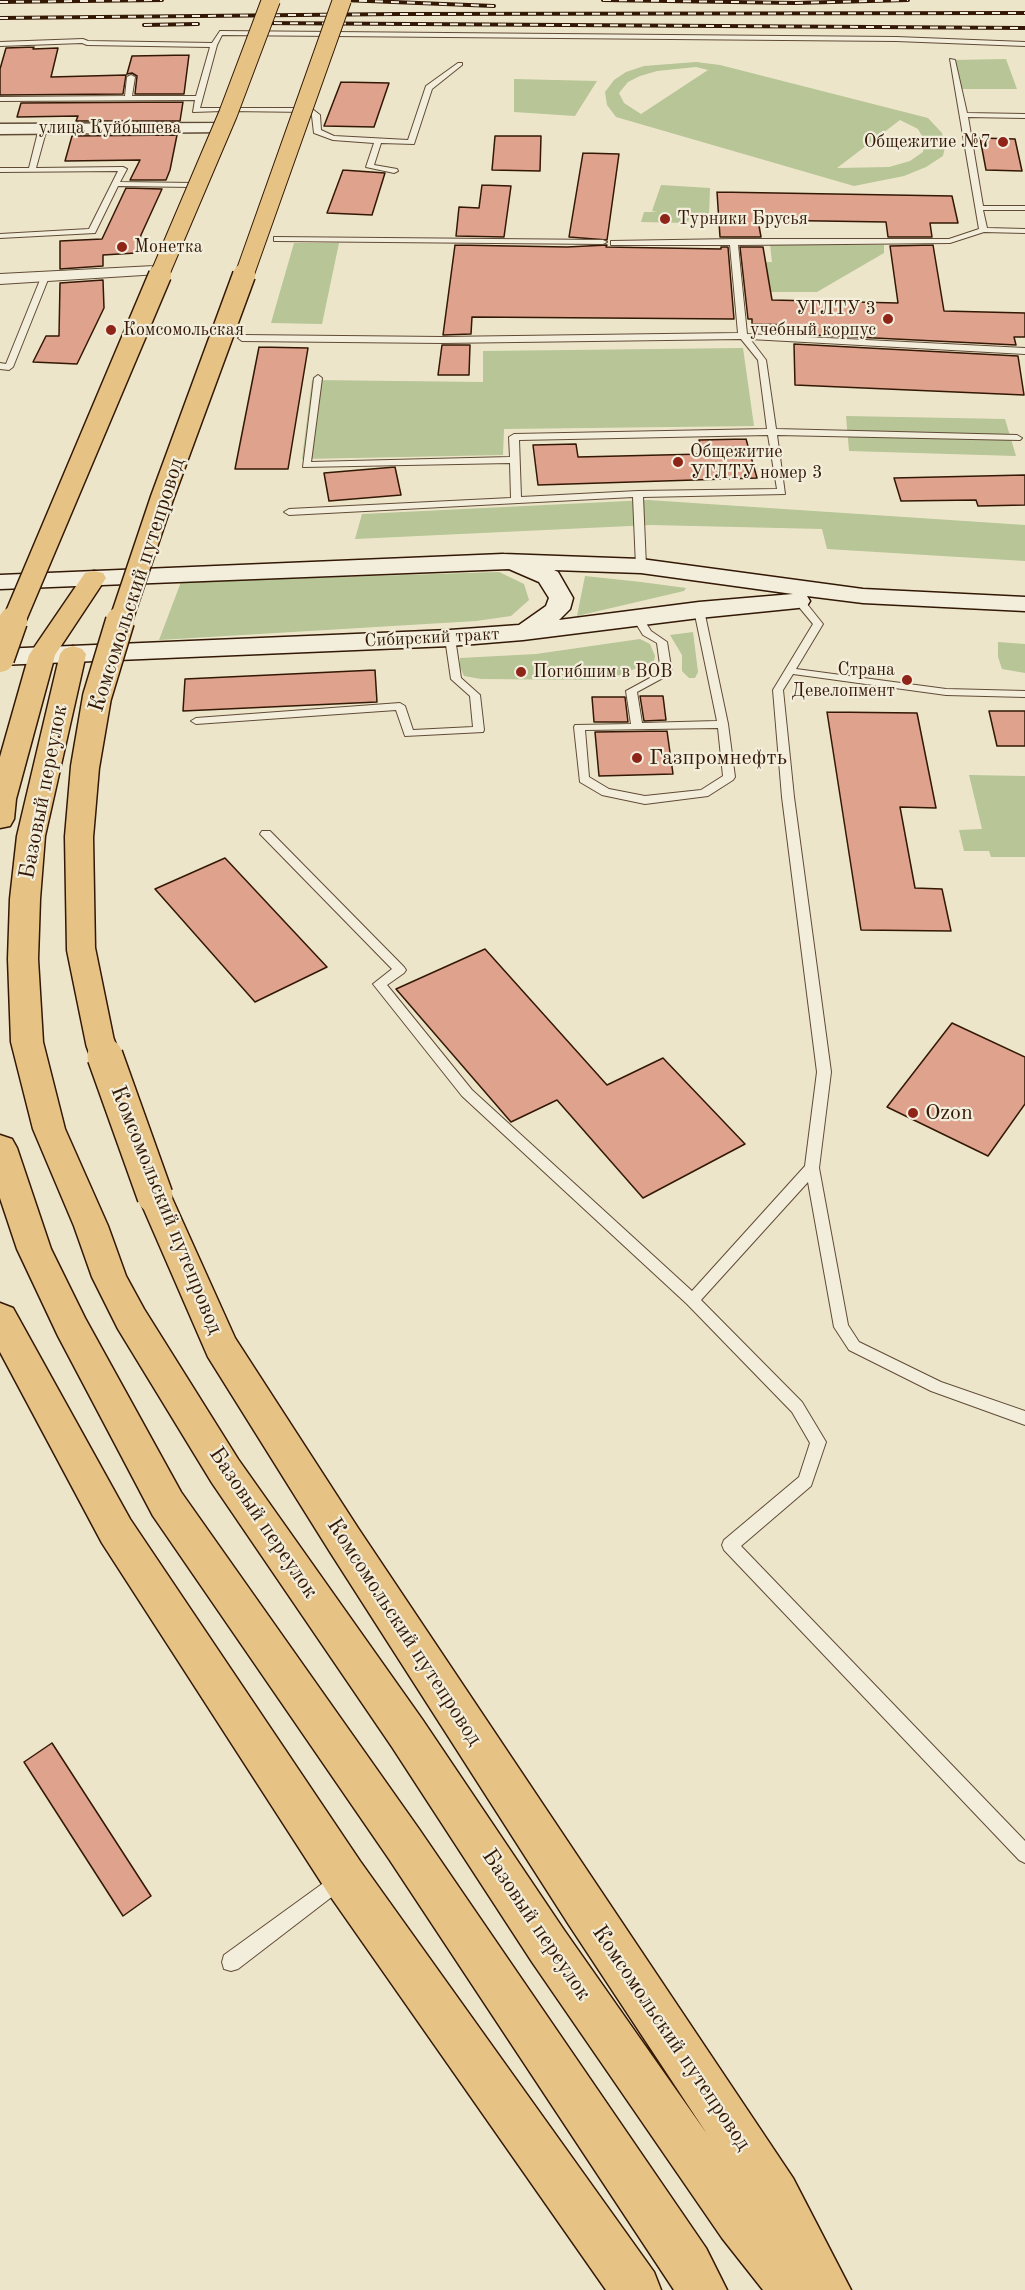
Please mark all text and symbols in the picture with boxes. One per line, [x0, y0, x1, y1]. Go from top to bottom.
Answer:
street label: улица Куйбышева [39, 117, 181, 139]
place label: Общежитие №7 [864, 131, 991, 153]
marker: Общежитие №7 [996, 135, 1010, 149]
place label: Турники Брусья [677, 208, 808, 230]
marker: Турники Брусья [658, 212, 672, 226]
place label: Монетка [134, 236, 203, 258]
marker: Монетка [115, 240, 129, 254]
place label: УГЛТУ 3 учебный корпус [750, 298, 876, 340]
marker: УГЛТУ 3 учебный корпус [881, 312, 895, 326]
place label: Комсомольская [123, 319, 244, 341]
marker: Комсомольская [104, 323, 118, 337]
place label: Общежитие УГЛТУ номер 3 [690, 441, 822, 484]
street label: Комсомольский путепровод [83, 455, 191, 715]
marker: Общежитие УГЛТУ номер 3 [671, 455, 685, 469]
street label: Сибирский тракт [364, 624, 500, 652]
place label: Страна Девелопмент [792, 659, 895, 702]
place label: Погибшим в ВОВ [533, 661, 672, 683]
marker: Погибшим в ВОВ [514, 665, 528, 679]
marker: Страна Девелопмент [900, 673, 914, 687]
street label: Базовый переулок [14, 703, 74, 881]
place label: Газпромнефть [649, 745, 787, 771]
marker: Газпромнефть [630, 751, 644, 765]
street label: Комсомольский путепровод [104, 1082, 228, 1338]
place label: Ozon [925, 1100, 973, 1126]
marker: Ozon [906, 1106, 920, 1120]
street label: Базовый переулок [203, 1442, 323, 1604]
street label: Комсомольский путепровод [321, 1513, 487, 1751]
street label: Базовый переулок [476, 1844, 596, 2006]
street label: Комсомольский путепровод [586, 1920, 756, 2156]

